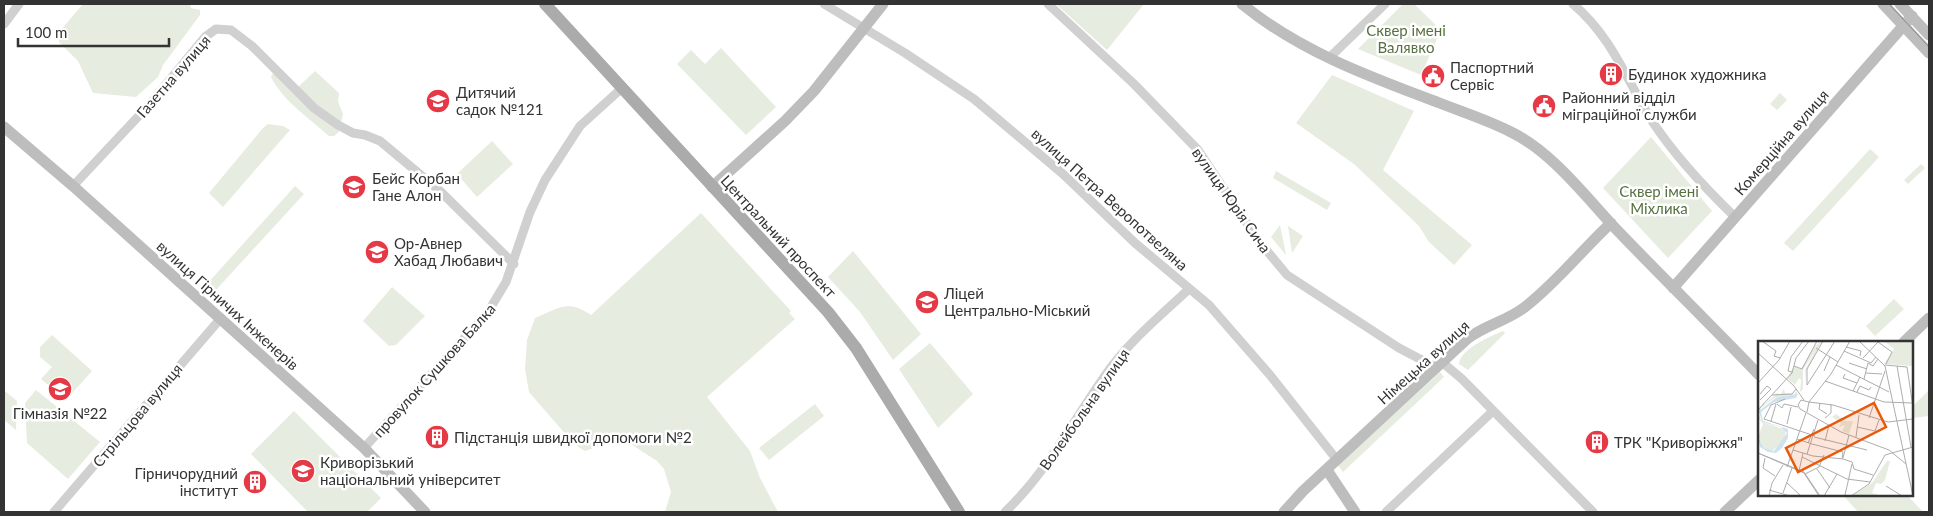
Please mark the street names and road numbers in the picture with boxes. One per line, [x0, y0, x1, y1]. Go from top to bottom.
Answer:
street label: Газетна вулиця [132, 31, 214, 121]
street label: Комерційна вулиця [1730, 85, 1832, 199]
street label: вулиця Петра Веропотвеляна [1028, 124, 1192, 274]
street label: вулиця Юрія Сича [1189, 144, 1275, 256]
street label: Центральний проспект [718, 171, 841, 301]
street label: вулиця Гірничих Інженерів [153, 237, 303, 373]
street label: провулок Сушкова Балка [369, 299, 499, 441]
street label: Німецька вулиця [1374, 316, 1472, 408]
street label: Волейбольна вулиця [1035, 345, 1133, 473]
street label: Стрільцова вулиця [88, 360, 186, 470]

